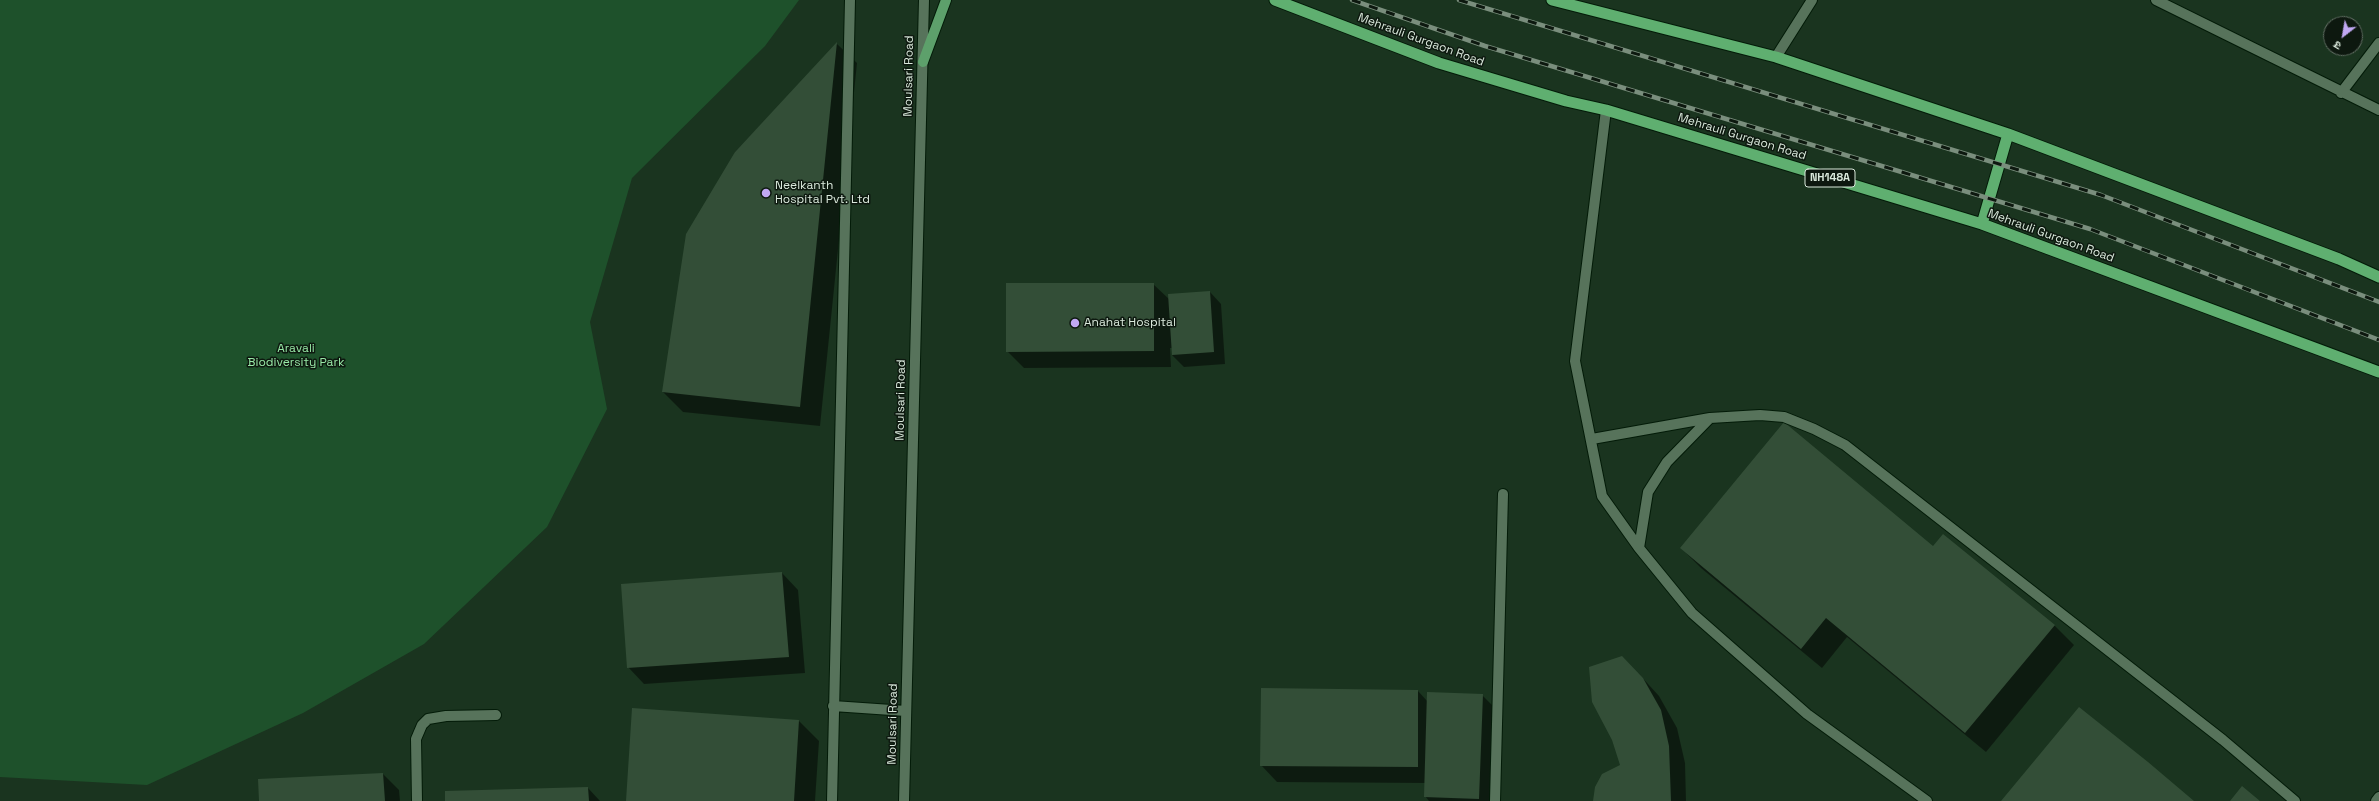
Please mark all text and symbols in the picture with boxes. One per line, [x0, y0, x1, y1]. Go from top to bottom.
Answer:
street label: Mehrauli Gurgaon Road [1356, 10, 1486, 70]
north arrow [2323, 16, 2363, 56]
street label: Moulsari Road [901, 35, 917, 117]
text: उ [2331, 38, 2344, 53]
street label: Mehrauli Gurgaon Road [1676, 111, 1808, 163]
road number: NH148A [1805, 169, 1855, 187]
place label: Neelkanth Hospital Pvt. Ltd [775, 179, 870, 207]
marker: Neelkanth Hospital Pvt. Ltd [760, 187, 772, 199]
street label: Mehrauli Gurgaon Road [1986, 206, 2116, 266]
place label: Anahat Hospital [1084, 316, 1176, 330]
marker: Anahat Hospital [1069, 317, 1081, 329]
park label: Aravali Biodiversity Park [248, 342, 344, 370]
street label: Moulsari Road [893, 359, 909, 441]
street label: Moulsari Road [885, 683, 901, 765]

